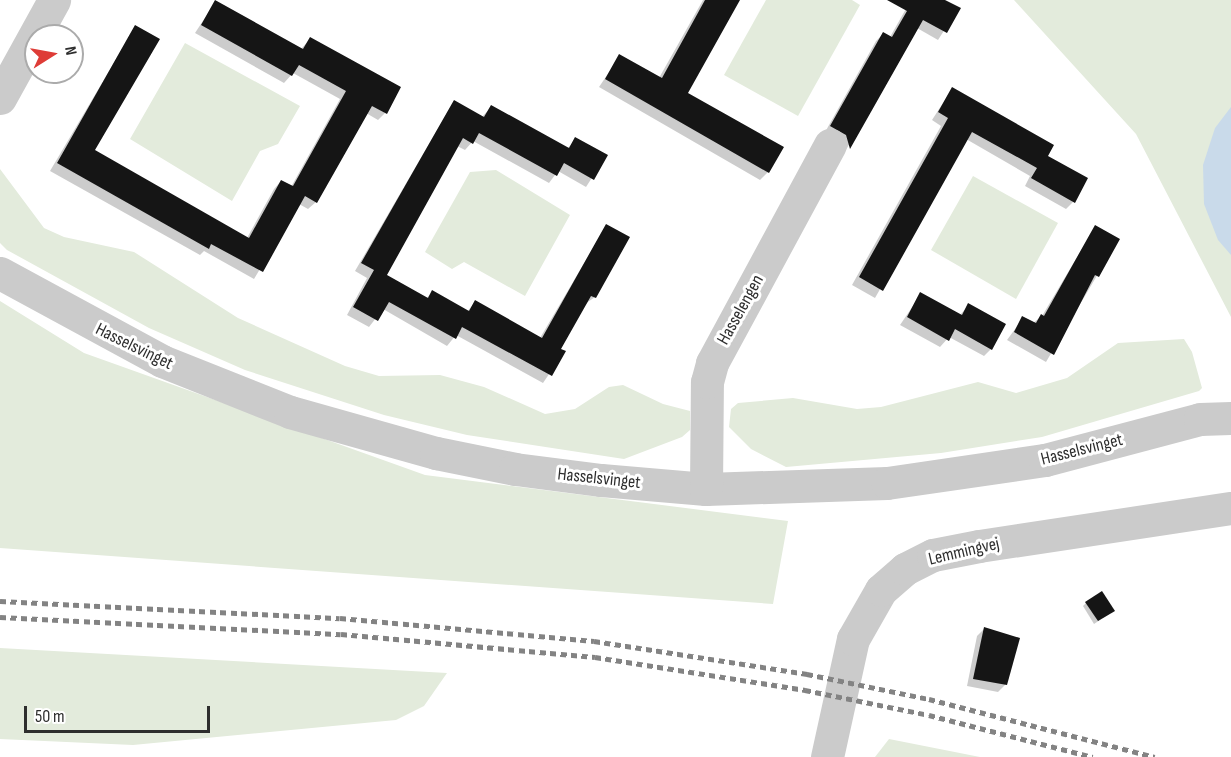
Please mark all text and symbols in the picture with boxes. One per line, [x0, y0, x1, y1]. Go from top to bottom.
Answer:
north arrow [24, 24, 84, 84]
text: N [60, 45, 80, 57]
street label: Hasselengen [713, 271, 769, 349]
street label: Hasselsvinget [92, 319, 176, 375]
street label: Hasselsvinget [1039, 429, 1125, 471]
street label: Hasselsvinget [556, 464, 642, 494]
street label: Lemmingvej [926, 533, 1002, 571]
scale bar [27, 694, 213, 732]
text: 50 m [35, 706, 65, 727]

